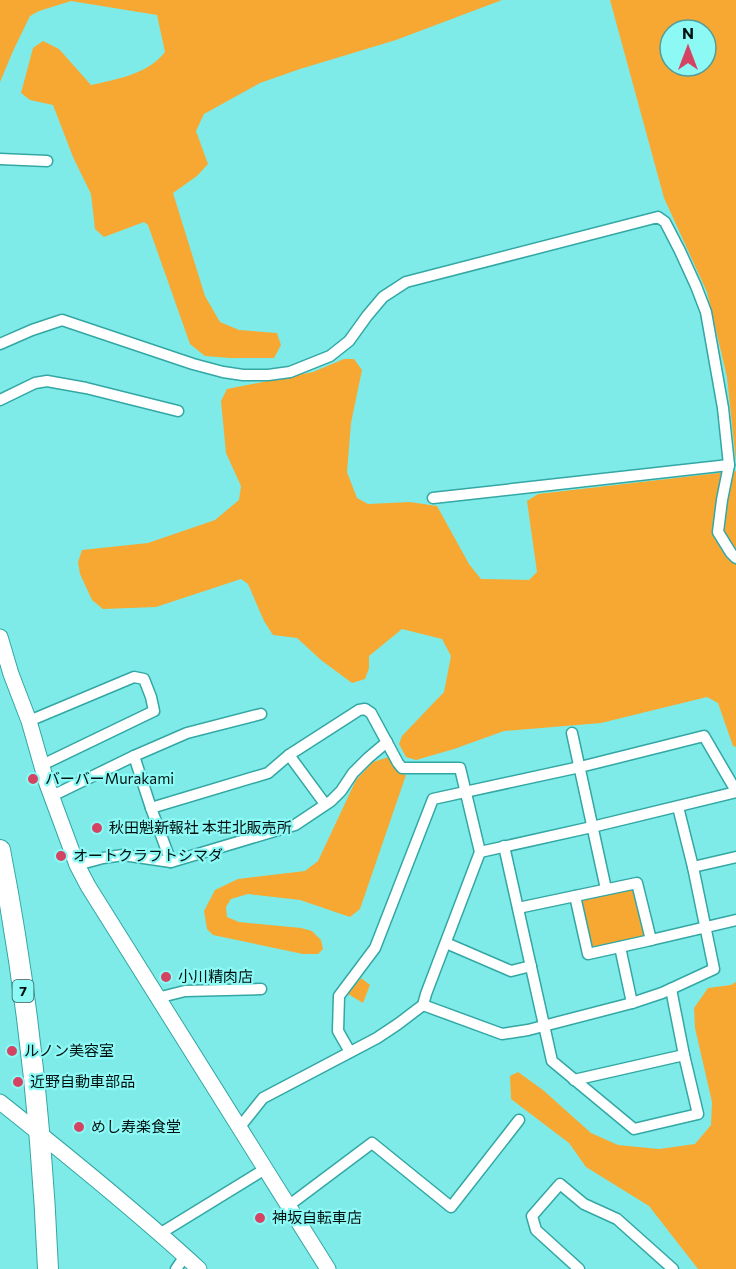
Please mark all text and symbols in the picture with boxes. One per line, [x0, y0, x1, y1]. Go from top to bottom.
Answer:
north arrow [658, 18, 718, 78]
text: N [682, 23, 694, 42]
place label: バーバーMurakami [45, 769, 174, 787]
marker: バーバーMurakami [26, 772, 40, 786]
place label: 秋田魁新報社 本荘北販売所 [109, 818, 292, 836]
marker: 秋田魁新報社 本荘北販売所 [90, 821, 104, 835]
place label: オートクラフトシマダ [73, 846, 223, 864]
marker: オートクラフトシマダ [54, 849, 68, 863]
place label: 小川精肉店 [178, 967, 253, 985]
marker: 小川精肉店 [159, 970, 173, 984]
road number: 7 [12, 980, 34, 1002]
place label: ルノン美容室 [24, 1041, 114, 1059]
marker: ルノン美容室 [5, 1044, 19, 1058]
place label: 近野自動車部品 [30, 1072, 135, 1090]
marker: 近野自動車部品 [11, 1075, 25, 1089]
place label: めし寿楽食堂 [91, 1117, 181, 1135]
marker: めし寿楽食堂 [72, 1120, 86, 1134]
place label: 神坂自転車店 [272, 1208, 362, 1226]
marker: 神坂自転車店 [253, 1211, 267, 1225]

